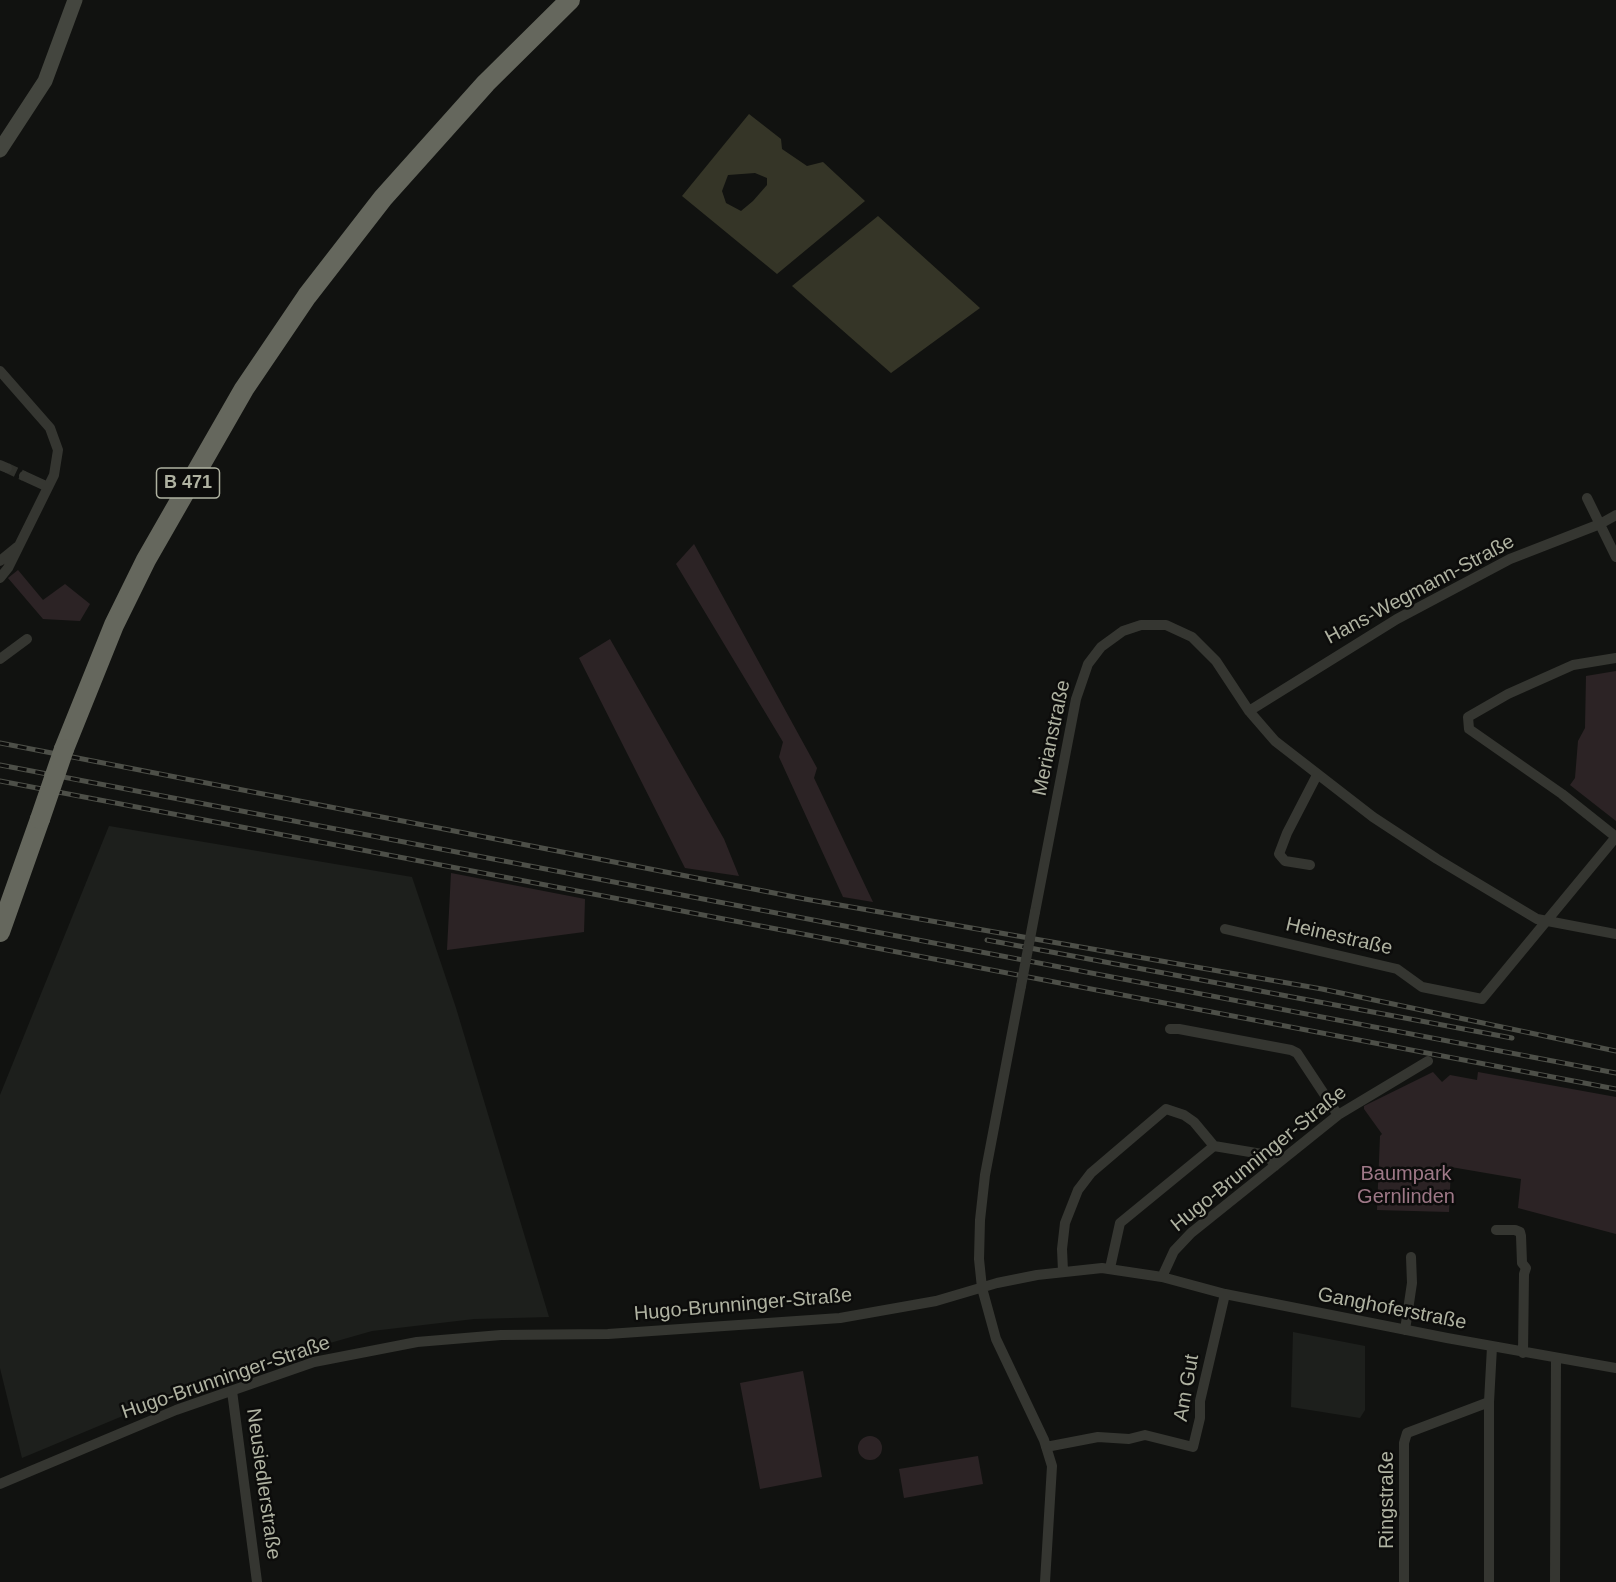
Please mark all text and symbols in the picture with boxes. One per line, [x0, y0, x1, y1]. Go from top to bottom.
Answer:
road number: B 471 [156, 468, 219, 498]
street label: Hans-Wegmann-Straße [1321, 530, 1519, 650]
street label: Merianstraße [1028, 678, 1076, 798]
street label: Heinestraße [1283, 913, 1395, 961]
street label: Hugo-Brunninger-Straße [1166, 1081, 1352, 1237]
park label: Baumpark Gernlinden [1357, 1162, 1455, 1209]
street label: Ganghoferstraße [1316, 1283, 1468, 1335]
street label: Hugo-Brunninger-Straße [633, 1284, 853, 1326]
street label: Hugo-Brunninger-Straße [119, 1331, 333, 1425]
street label: Am Gut [1169, 1353, 1205, 1423]
street label: Neusiedlerstraße [241, 1407, 285, 1561]
street label: Ringstraße [1375, 1451, 1399, 1549]

